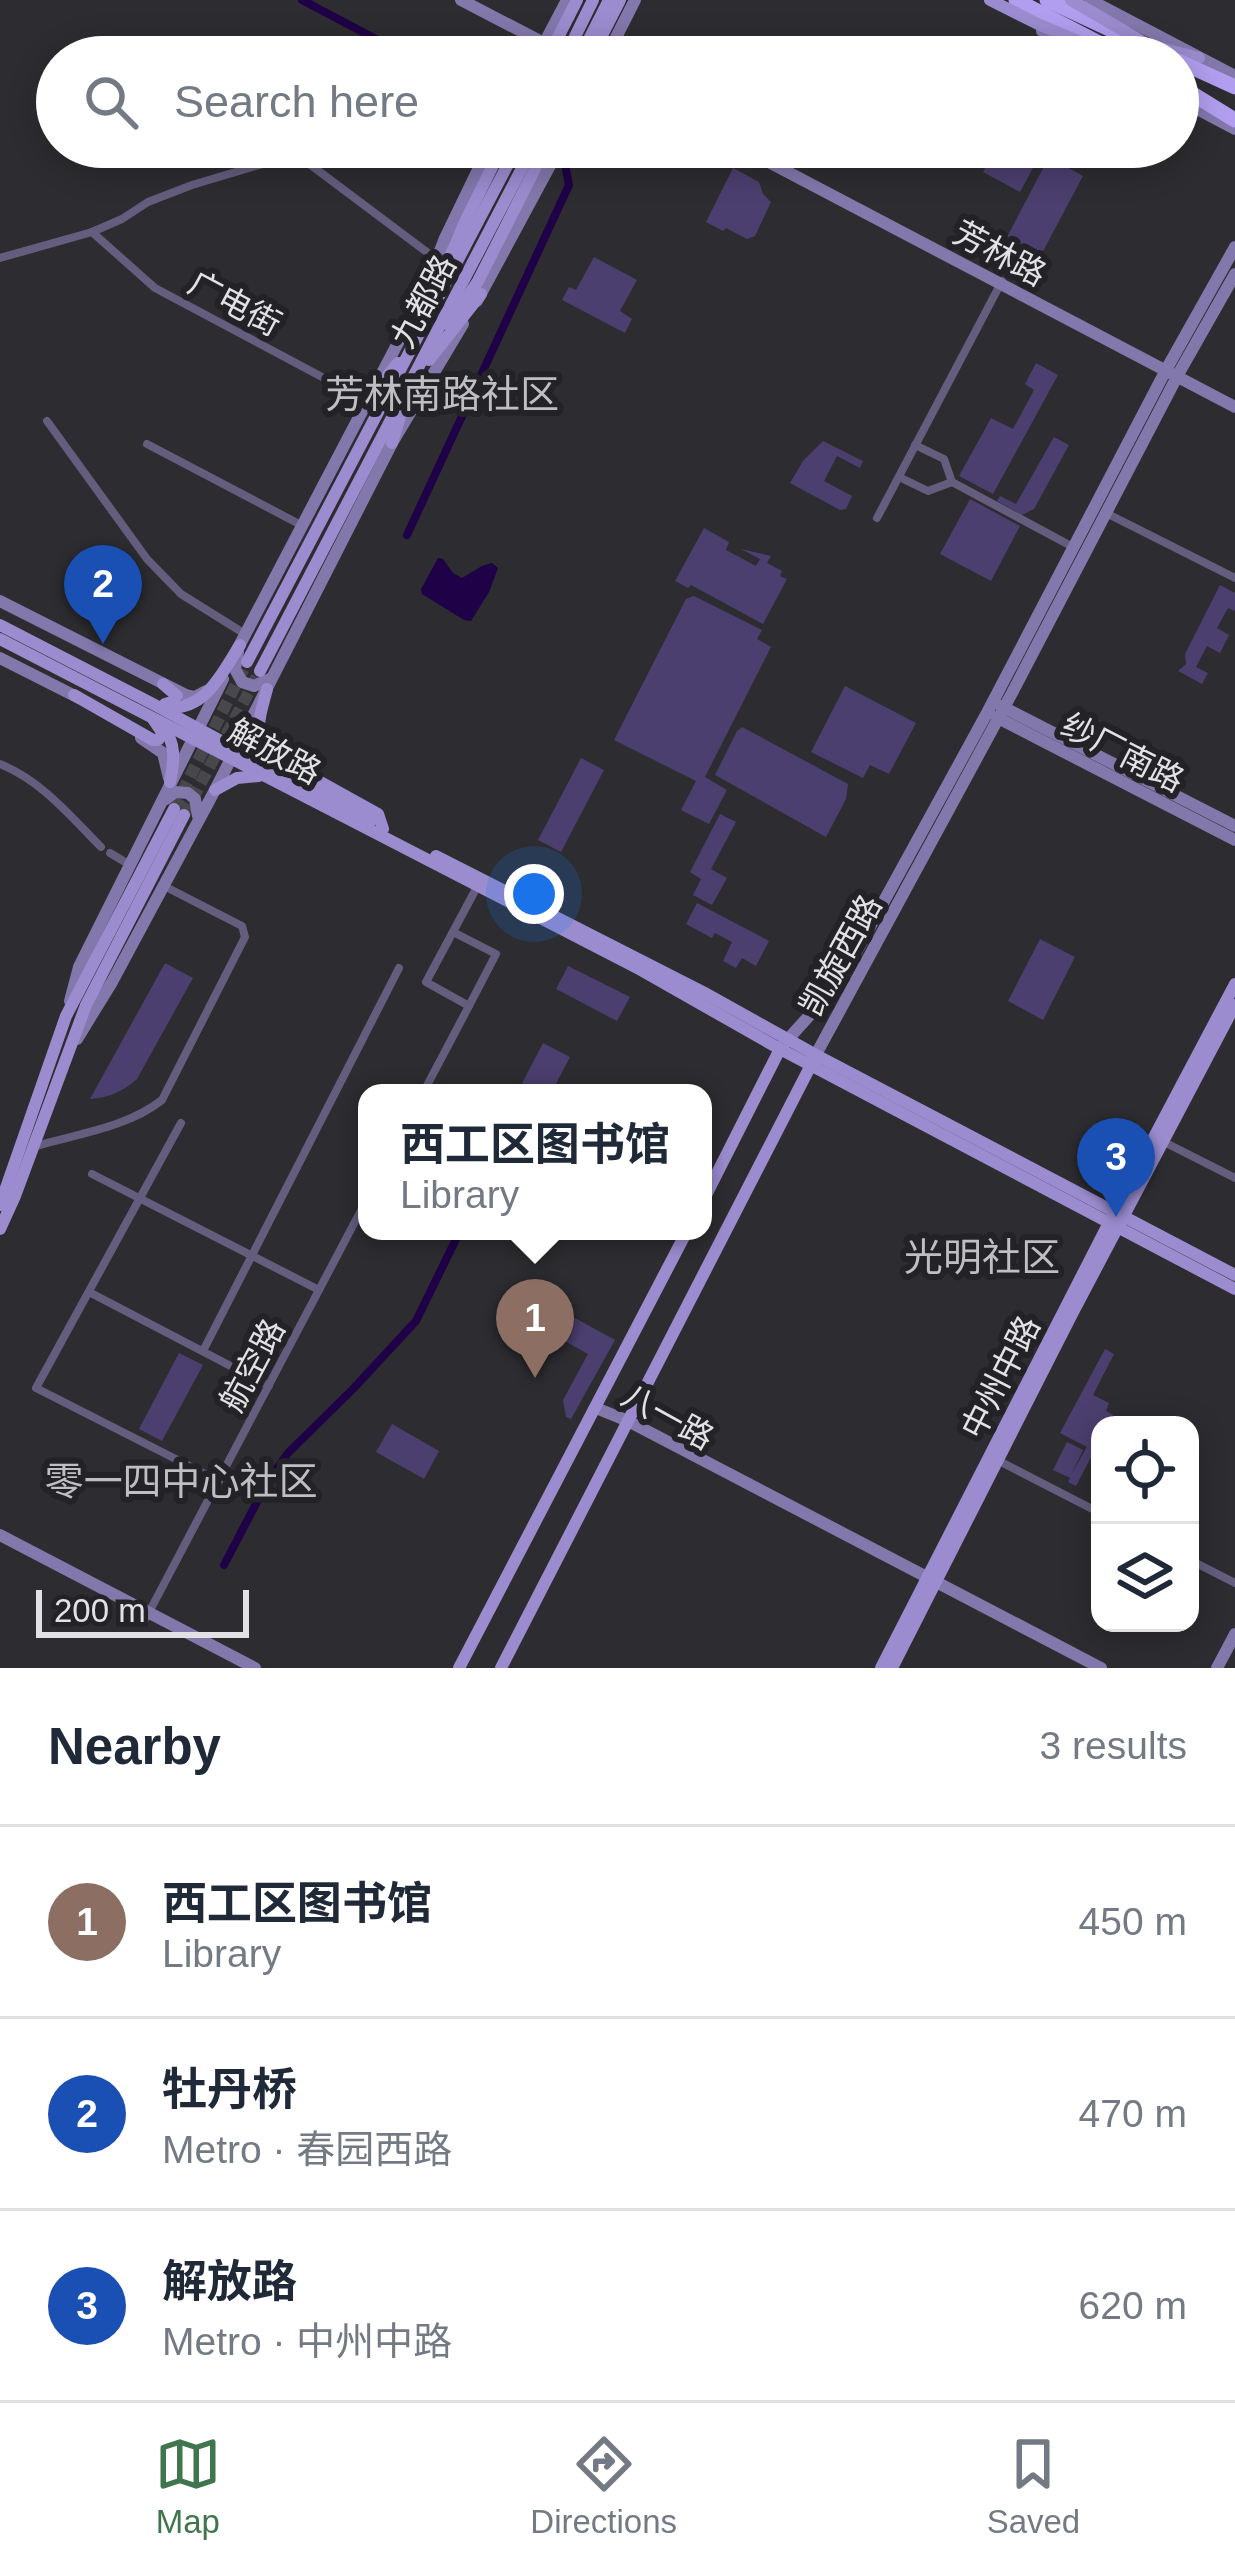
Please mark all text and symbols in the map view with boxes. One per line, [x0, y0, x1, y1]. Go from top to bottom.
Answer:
search box [36, 36, 1199, 168]
icon: search [78, 69, 144, 135]
text: Search here [174, 76, 419, 127]
street label: 芳林路 [947, 214, 1052, 293]
street label: 九都路 [384, 249, 463, 354]
street label: 广电街 [182, 264, 287, 343]
district label: 芳林南路社区 [325, 373, 559, 416]
pin: 2 [64, 545, 142, 644]
street label: 纱厂南路 [1056, 706, 1190, 799]
street label: 解放路 [222, 712, 327, 791]
your location [504, 864, 564, 924]
street label: 凯旋西路 [792, 889, 889, 1022]
popup [358, 1084, 712, 1240]
pin: 3 [1077, 1118, 1155, 1217]
text: 西工区图书馆 [400, 1119, 670, 1170]
text: Library [400, 1173, 519, 1216]
district label: 光明社区 [904, 1236, 1060, 1279]
pin: 1 [496, 1279, 574, 1378]
street label: 中州中路 [954, 1310, 1047, 1444]
street label: 航空路 [213, 1313, 292, 1418]
street label: 八一路 [615, 1376, 720, 1457]
map controls [1091, 1416, 1199, 1632]
button: locate [1091, 1416, 1199, 1524]
district label: 零一四中心社区 [44, 1460, 318, 1503]
button: layers [1091, 1524, 1199, 1632]
scale bar [36, 1584, 249, 1637]
text: 200 m [54, 1592, 146, 1629]
text: Nearby [48, 1718, 221, 1775]
text: 3 results [1040, 1724, 1187, 1767]
text: 西工区图书馆 [162, 1878, 432, 1929]
text: 1 [76, 1900, 98, 1943]
text: 450 m [1079, 1900, 1187, 1943]
text: Library [162, 1932, 281, 1975]
text: 牡丹桥 [162, 2064, 297, 2115]
text: 2 [76, 2092, 98, 2135]
text: 470 m [1079, 2092, 1187, 2135]
text: Metro · 春园西路 [162, 2128, 452, 2171]
text: 解放路 [162, 2256, 297, 2307]
text: 3 [76, 2284, 98, 2327]
text: 620 m [1079, 2284, 1187, 2327]
text: Metro · 中州中路 [162, 2320, 452, 2363]
tab: Map [155, 2431, 221, 2541]
tab: Directions [530, 2431, 677, 2541]
tab: Saved [987, 2431, 1080, 2541]

